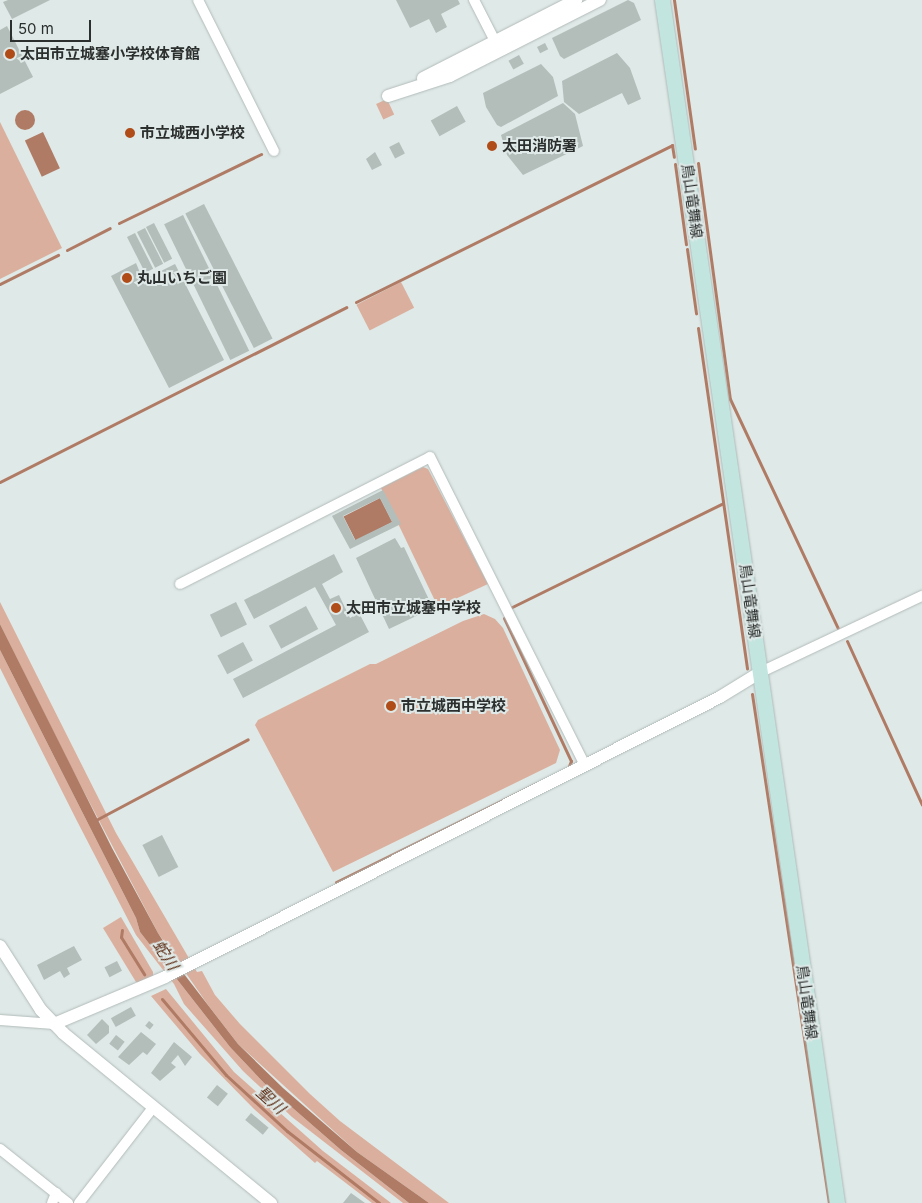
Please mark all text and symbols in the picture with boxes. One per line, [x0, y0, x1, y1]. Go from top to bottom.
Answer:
scale bar [12, 10, 94, 42]
text: 50 m [18, 19, 54, 38]
place label: 太田市立城塞小学校体育館 [20, 45, 200, 63]
marker: 太田市立城塞小学校体育館 [4, 48, 16, 60]
place label: 市立城西小学校 [140, 124, 245, 142]
marker: 市立城西小学校 [124, 127, 136, 139]
place label: 太田消防署 [502, 137, 577, 155]
marker: 太田消防署 [486, 140, 498, 152]
street label: 鳥山竜舞線 [678, 163, 706, 239]
place label: 丸山いちご園 [137, 269, 227, 287]
marker: 丸山いちご園 [121, 272, 133, 284]
street label: 鳥山竜舞線 [736, 563, 764, 639]
place label: 太田市立城塞中学校 [346, 599, 481, 617]
marker: 太田市立城塞中学校 [330, 602, 342, 614]
place label: 市立城西中学校 [401, 697, 506, 715]
marker: 市立城西中学校 [385, 700, 397, 712]
water label: 蛇川 [149, 936, 183, 974]
street label: 鳥山竜舞線 [793, 964, 821, 1040]
water label: 聖川 [253, 1082, 289, 1118]

